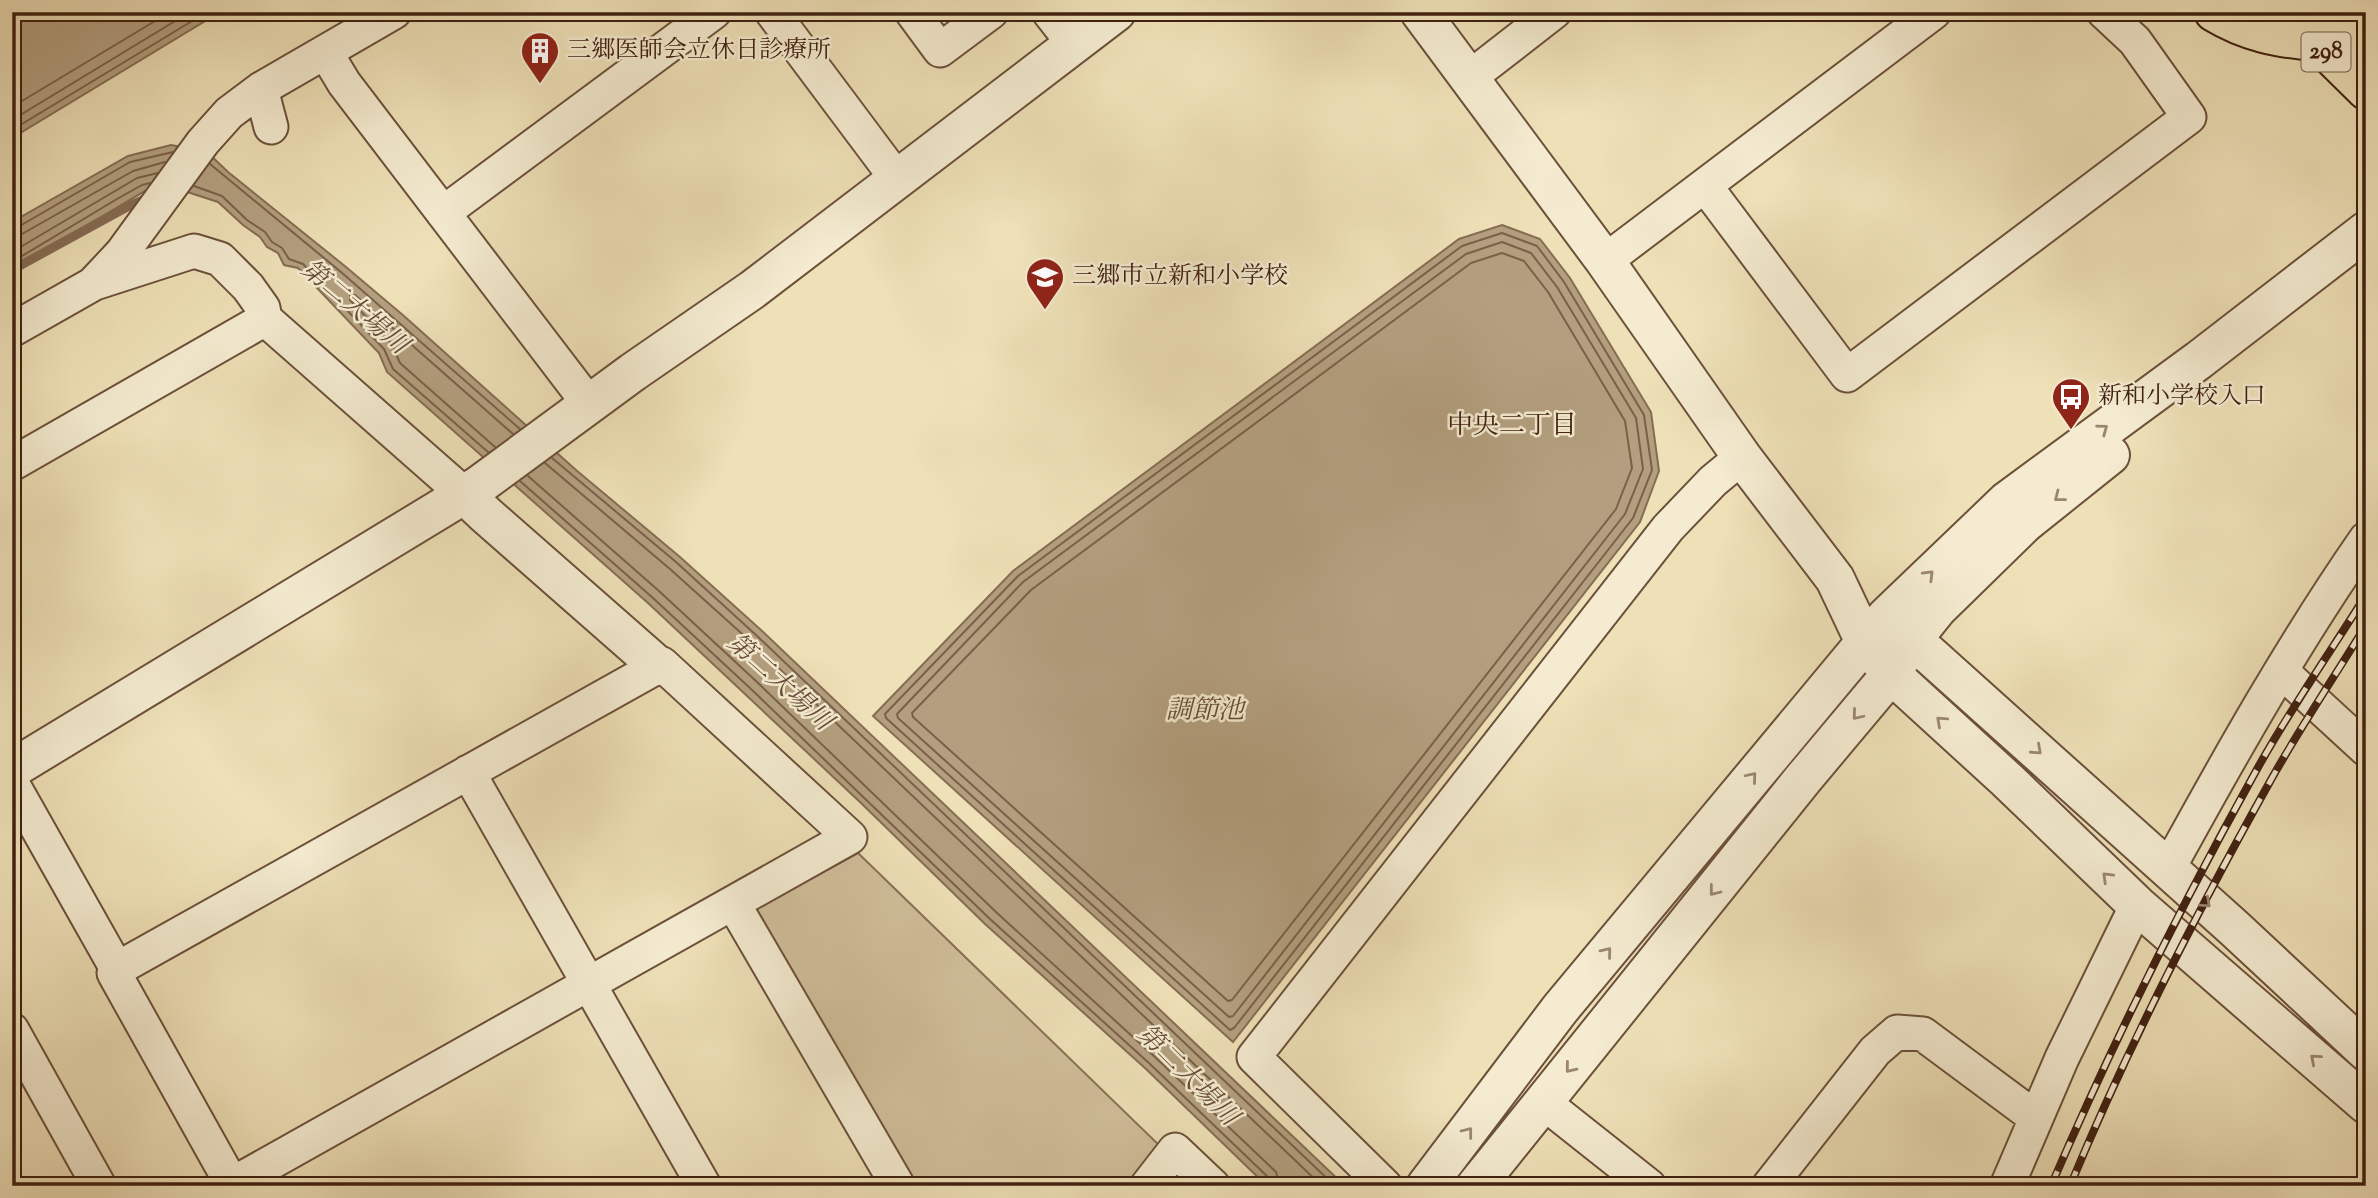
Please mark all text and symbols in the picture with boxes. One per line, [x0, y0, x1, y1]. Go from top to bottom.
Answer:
building icon: 三郷医師会立休日診療所 [519, 30, 561, 85]
road number: 298 [2302, 32, 2350, 72]
place label: 三郷医師会立休日診療所 [567, 34, 831, 68]
water label: 第二大場川 [292, 252, 418, 366]
school or university icon: 三郷市立新和小学校 [1024, 256, 1066, 311]
place label: 三郷市立新和小学校 [1072, 260, 1288, 294]
bus stop icon: 新和小学校入口 [2050, 376, 2092, 431]
place label: 新和小学校入口 [2098, 380, 2266, 414]
district label: 中央二丁目 [1447, 408, 1577, 445]
one-way arrow [2095, 425, 2108, 438]
one-way arrow [2054, 488, 2066, 501]
one-way arrow [1920, 571, 1933, 584]
water label: 第二大場川 [718, 626, 842, 742]
water label: 調節池 [1166, 693, 1247, 730]
one-way arrow [1853, 706, 1865, 719]
one-way arrow [1937, 716, 1950, 729]
one-way arrow [2029, 742, 2042, 755]
one-way arrow [1744, 772, 1756, 785]
one-way arrow [2102, 872, 2115, 885]
one-way arrow [1709, 884, 1722, 896]
one-way arrow [2197, 895, 2210, 907]
one-way arrow [1598, 947, 1611, 959]
water label: 第二大場川 [1128, 1017, 1248, 1137]
one-way arrow [2310, 1055, 2323, 1067]
one-way arrow [1566, 1061, 1579, 1073]
one-way arrow [1459, 1127, 1472, 1139]

